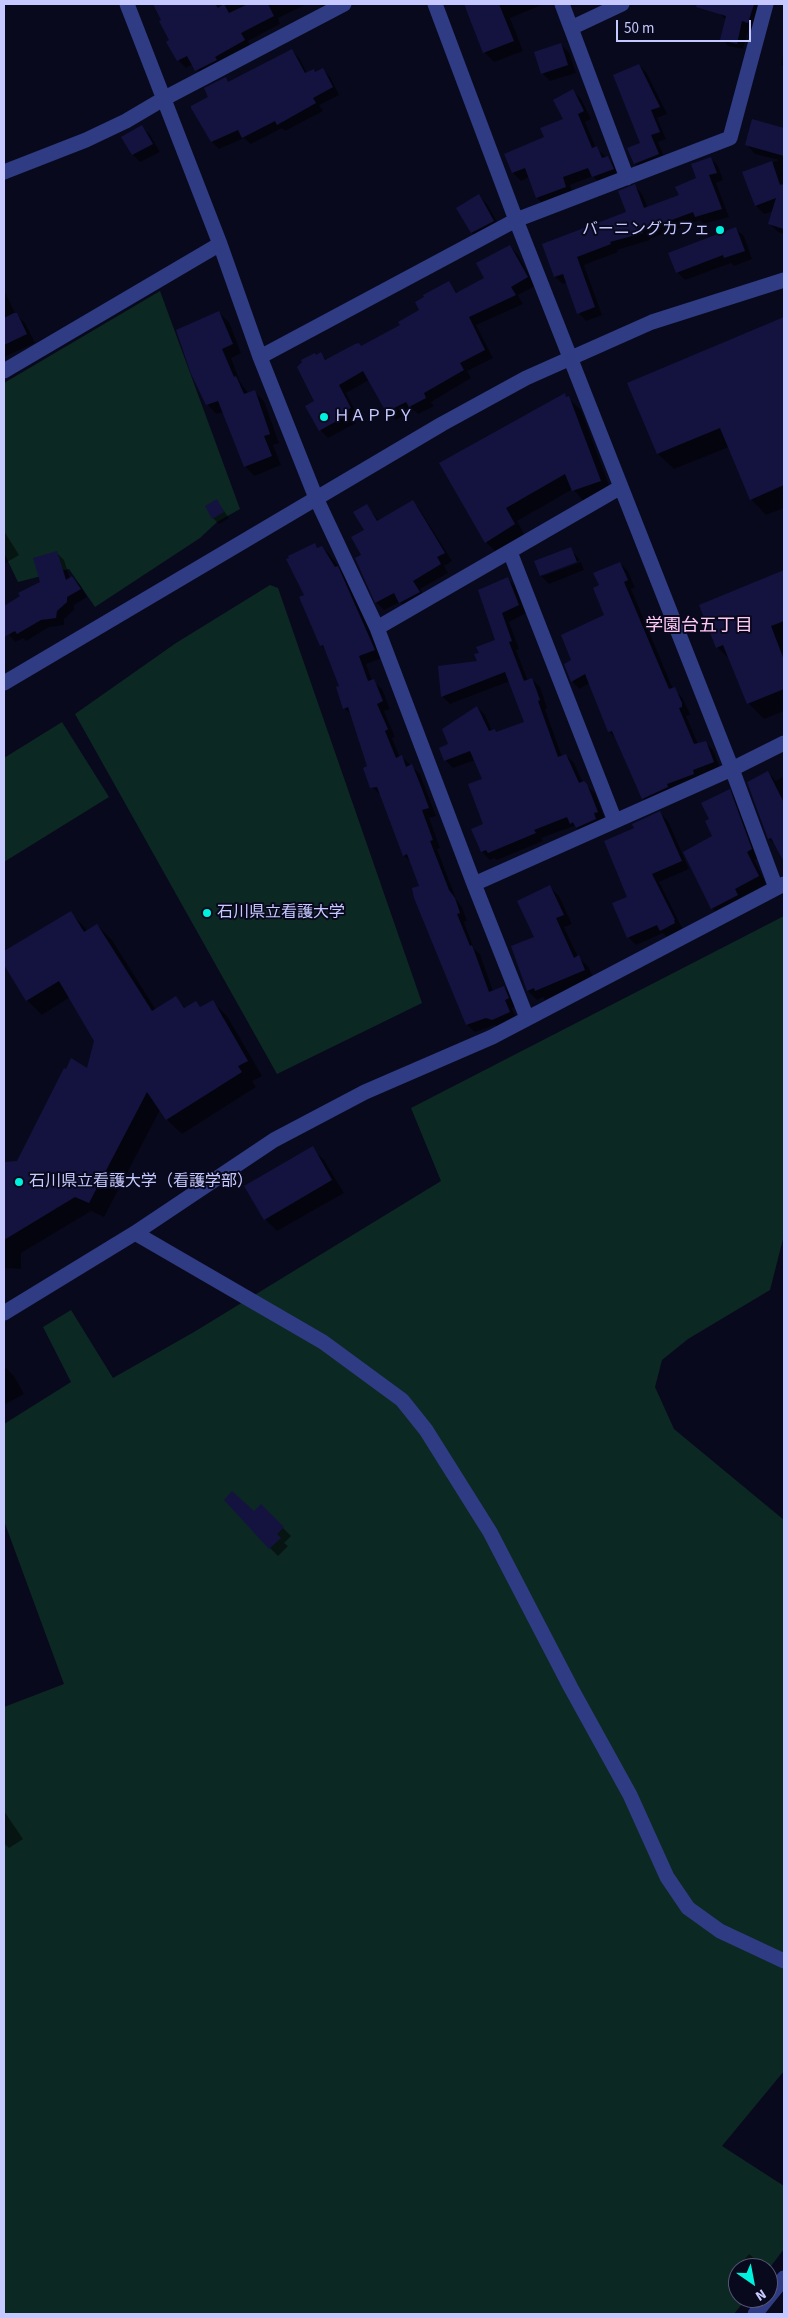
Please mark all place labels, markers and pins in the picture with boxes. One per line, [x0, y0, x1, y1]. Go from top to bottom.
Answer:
place label: バーニングカフェ [582, 220, 710, 240]
marker: バーニングカフェ [714, 224, 726, 236]
place label: ＨＡＰＰＹ [334, 407, 414, 427]
marker: ＨＡＰＰＹ [318, 411, 330, 423]
place label: 石川県立看護大学 [217, 903, 345, 923]
marker: 石川県立看護大学 [201, 907, 213, 919]
place label: 石川県立看護大学（看護学部） [29, 1172, 253, 1192]
marker: 石川県立看護大学（看護学部） [13, 1176, 25, 1188]

